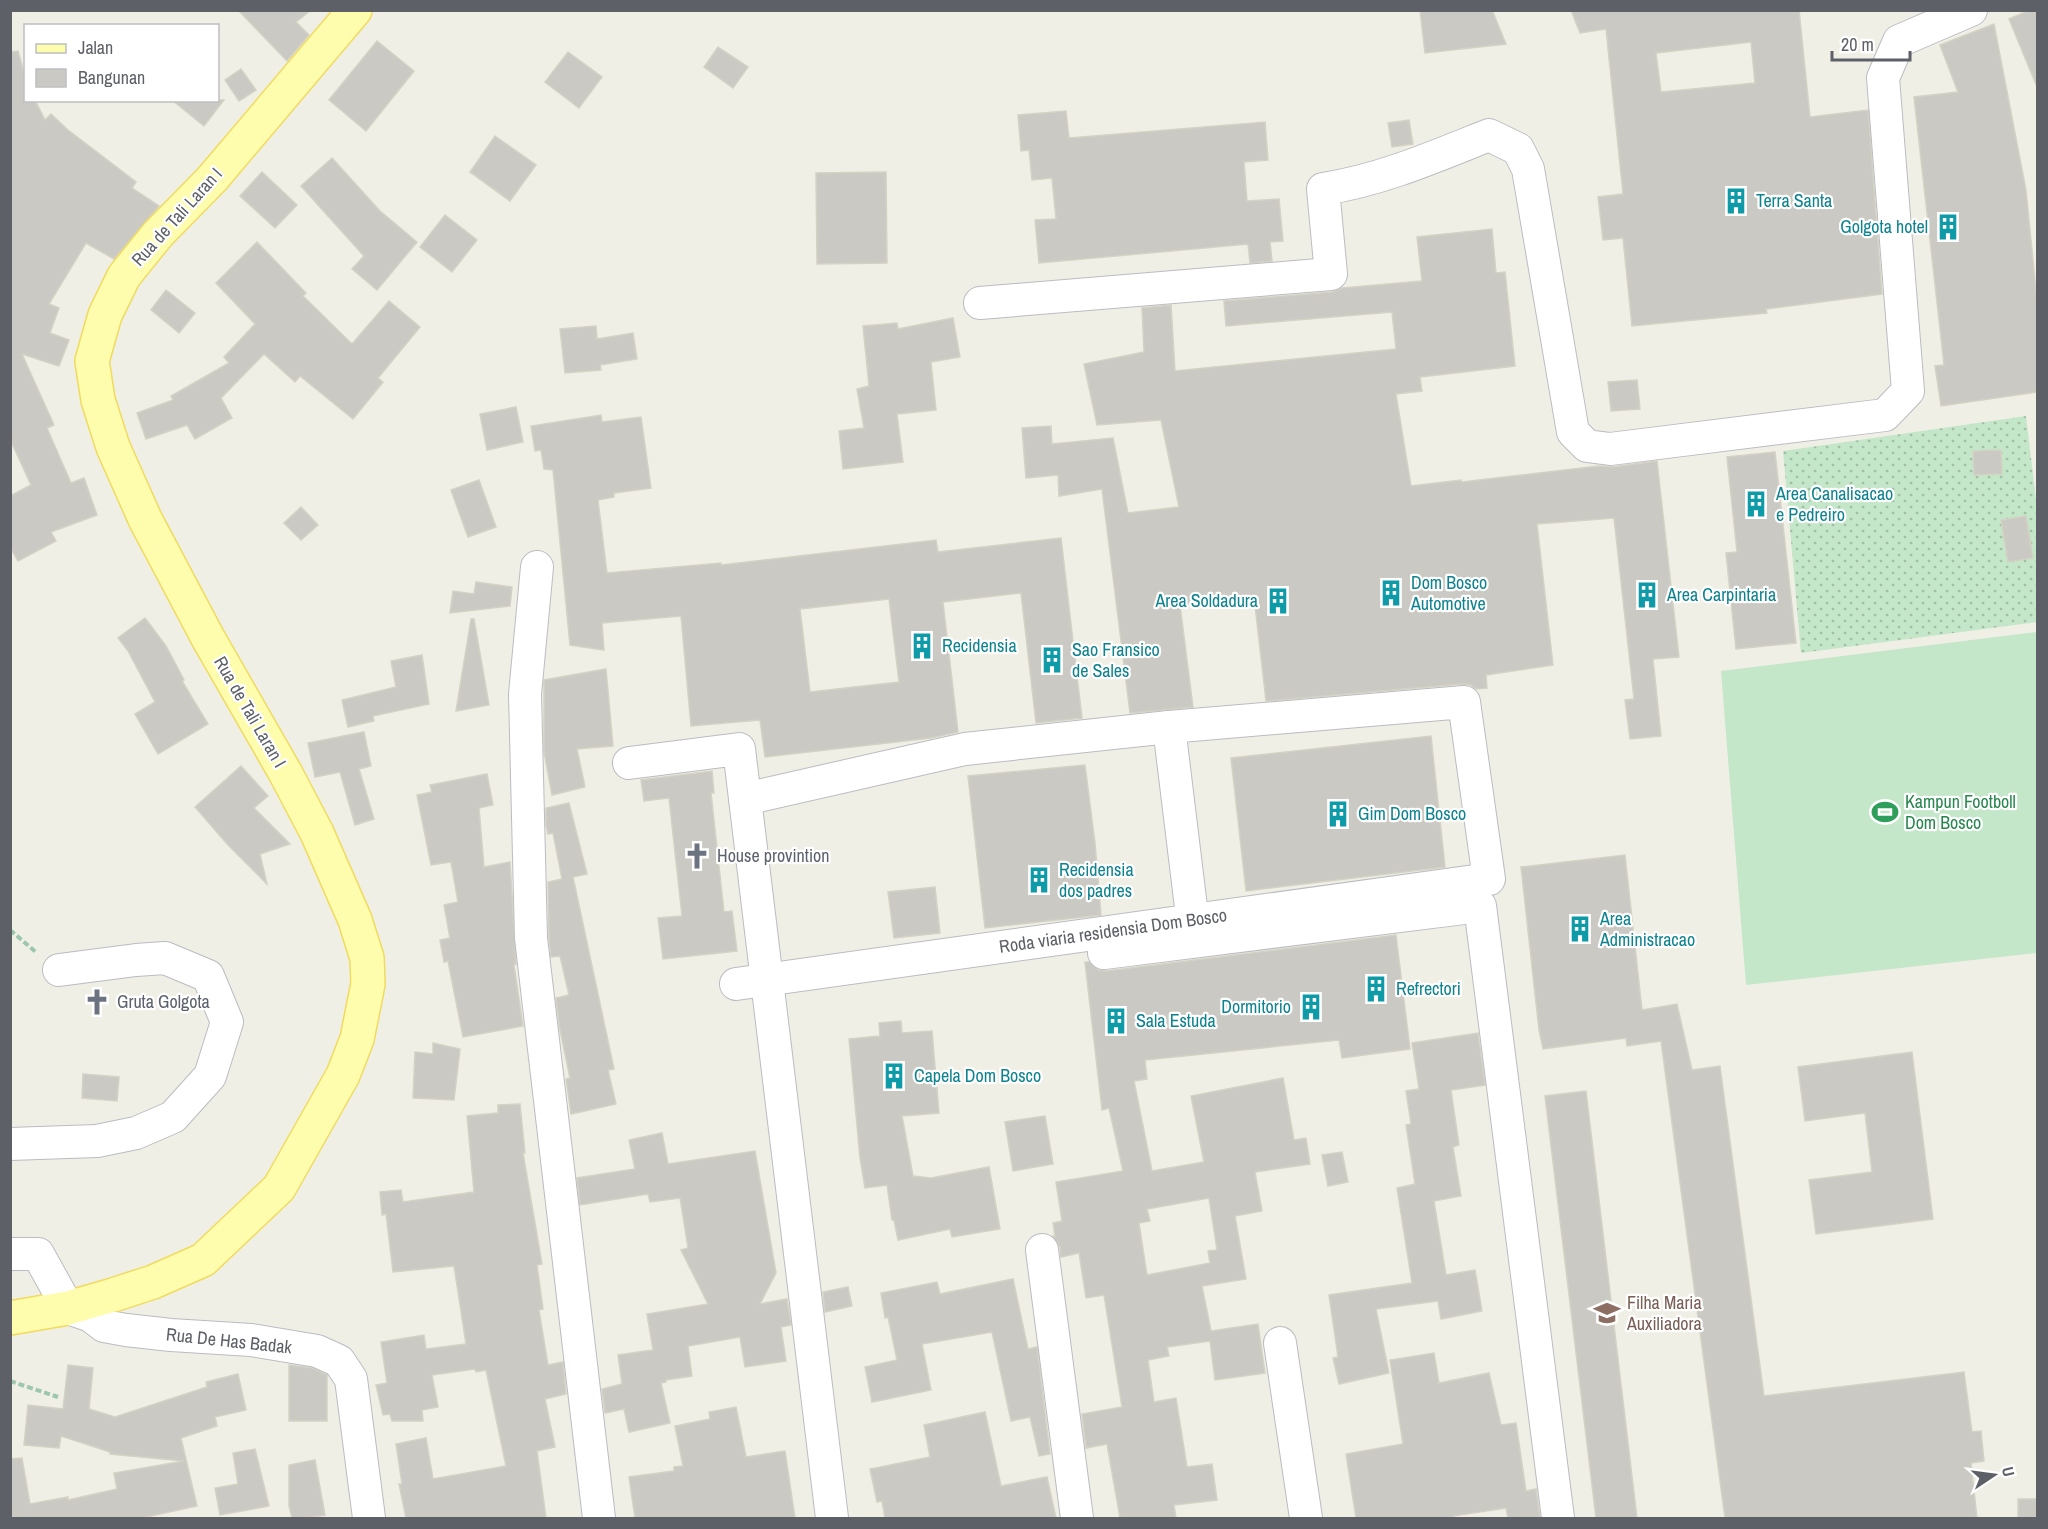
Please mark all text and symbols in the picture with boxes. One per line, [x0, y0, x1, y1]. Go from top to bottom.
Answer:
legend [24, 24, 219, 102]
scale bar [1832, 24, 1910, 62]
text: 20 m [1841, 32, 1874, 57]
text: Jalan [78, 35, 113, 60]
text: Bangunan [78, 65, 145, 90]
street label: Rua de Tali Laran I [126, 162, 228, 271]
building icon: Terra Santa [1721, 186, 1751, 216]
place label: Terra Santa [1756, 188, 1832, 213]
building icon: Golgota hotel [1933, 212, 1963, 242]
place label: Golgota hotel [1840, 214, 1928, 239]
place label: Area Canalisacao e Pedreiro [1775, 481, 1893, 527]
building icon: Area Canalisacao e Pedreiro [1741, 489, 1771, 519]
place label: Dom Bosco Automotive [1410, 570, 1487, 616]
building icon: Dom Bosco Automotive [1376, 578, 1406, 608]
building icon: Area Carpintaria [1632, 580, 1662, 610]
place label: Area Carpintaria [1666, 582, 1776, 607]
building icon: Area Soldadura [1263, 586, 1293, 616]
place label: Area Soldadura [1154, 588, 1258, 613]
building icon: Recidensia [907, 631, 937, 661]
place label: Recidensia [942, 633, 1017, 658]
place label: Sao Fransico de Sales [1072, 637, 1160, 683]
building icon: Sao Fransico de Sales [1037, 645, 1067, 675]
street label: Rua de Tali Laran I [208, 651, 292, 772]
place label: Kampun Footboll Dom Bosco [1905, 789, 2016, 835]
sports icon: Kampun Footboll Dom Bosco [1870, 797, 1900, 827]
building icon: Gim Dom Bosco [1323, 799, 1353, 829]
place label: Gim Dom Bosco [1358, 801, 1466, 826]
church icon: House provintion [682, 841, 712, 871]
place label: House provintion [717, 843, 829, 868]
place label: Recidensia dos padres [1059, 857, 1134, 903]
building icon: Recidensia dos padres [1024, 865, 1054, 895]
street label: Roda viaria residensia Dom Bosco [997, 902, 1228, 959]
place label: Area Administracao [1599, 906, 1695, 952]
building icon: Area Administracao [1565, 914, 1595, 944]
building icon: Refrectori [1361, 974, 1391, 1004]
place label: Refrectori [1396, 976, 1461, 1001]
church icon: Gruta Golgota [82, 987, 112, 1017]
place label: Gruta Golgota [117, 989, 210, 1014]
building icon: Dormitorio [1296, 992, 1326, 1022]
place label: Dormitorio [1221, 994, 1291, 1019]
building icon: Sala Estuda [1101, 1006, 1131, 1036]
place label: Sala Estuda [1136, 1008, 1216, 1033]
building icon: Capela Dom Bosco [879, 1061, 909, 1091]
place label: Capela Dom Bosco [914, 1063, 1041, 1088]
place label: Filha Maria Auxiliadora [1626, 1290, 1702, 1336]
school or university icon: Filha Maria Auxiliadora [1592, 1298, 1622, 1328]
street label: Rua De Has Badak [165, 1321, 294, 1360]
north arrow [1964, 1445, 2024, 1505]
text: U [1997, 1465, 2020, 1479]

